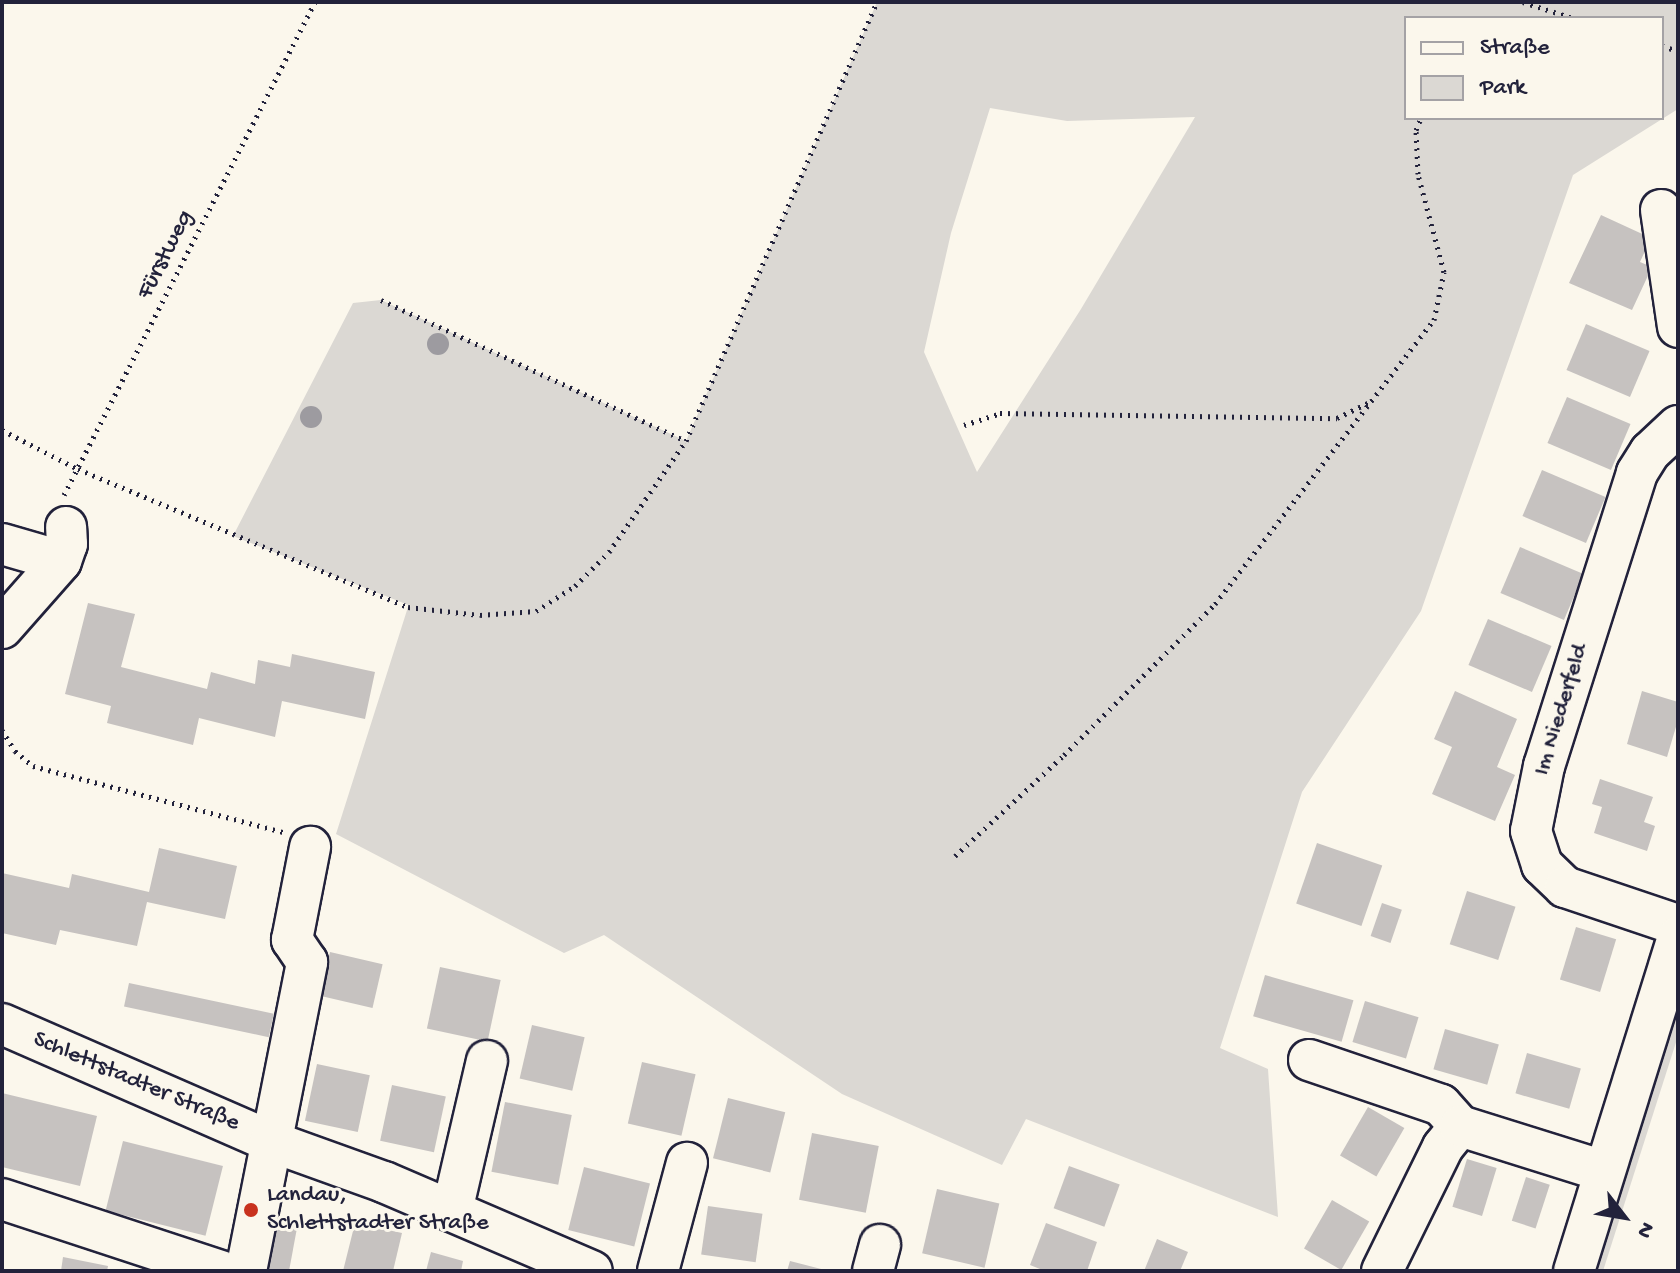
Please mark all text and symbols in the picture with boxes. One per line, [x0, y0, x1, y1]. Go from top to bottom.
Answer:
legend [1404, 16, 1664, 120]
text: Straße [1480, 34, 1550, 63]
text: Park [1480, 74, 1526, 103]
street label: Fürstweg [132, 206, 200, 304]
street label: Im Niederfeld [1528, 641, 1596, 779]
street label: Schlettstadter Straße [28, 1025, 244, 1139]
north arrow [1584, 1177, 1664, 1257]
place label: Landau, Schlettstadter Straße [267, 1182, 489, 1238]
marker: Landau, Schlettstadter Straße [242, 1201, 260, 1219]
text: N [1630, 1217, 1659, 1242]

